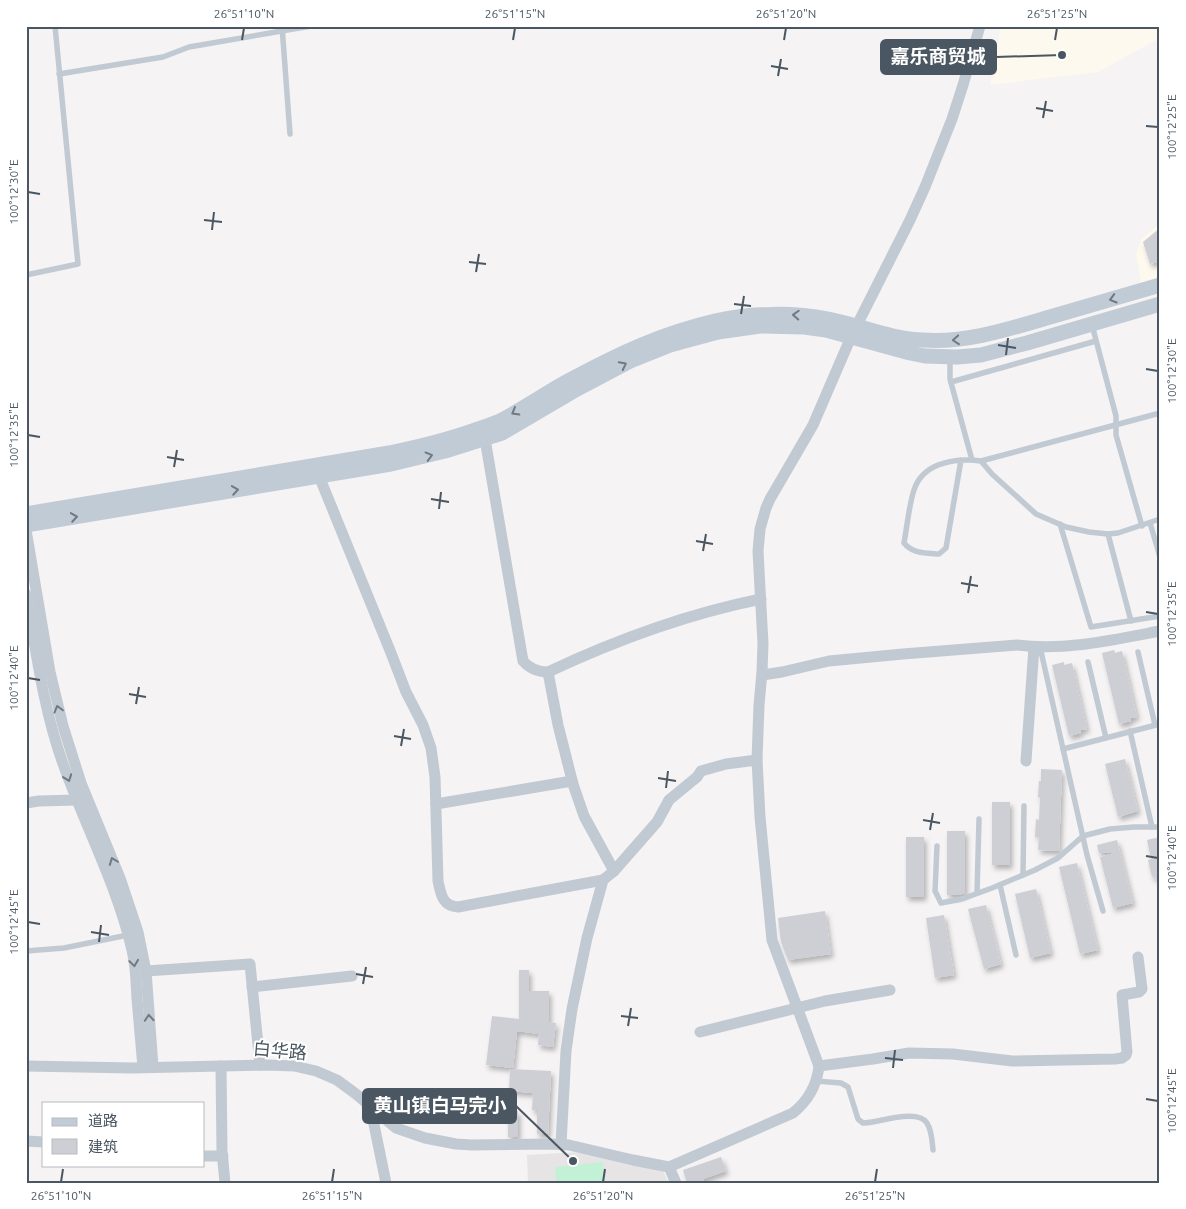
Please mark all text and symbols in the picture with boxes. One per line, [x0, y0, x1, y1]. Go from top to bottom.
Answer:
text: 26°51'10"N [214, 7, 274, 20]
text: 26°51'15"N [485, 7, 545, 20]
text: 26°51'20"N [756, 7, 816, 20]
text: 26°51'25"N [1027, 7, 1087, 20]
callout: 嘉乐商贸城 [881, 40, 996, 74]
text: 嘉乐商贸城 [890, 45, 986, 67]
text: 100°12'25"E [1165, 94, 1178, 160]
text: 100°12'30"E [7, 159, 20, 225]
one-way arrow [1109, 293, 1118, 303]
one-way arrow [792, 310, 800, 321]
one-way arrow [952, 334, 960, 345]
text: 100°12'30"E [1165, 338, 1178, 404]
one-way arrow [618, 361, 627, 371]
text: 100°12'35"E [7, 402, 20, 468]
one-way arrow [511, 405, 520, 415]
one-way arrow [424, 451, 433, 461]
one-way arrow [230, 486, 239, 496]
one-way arrow [70, 513, 79, 523]
text: 100°12'35"E [1165, 581, 1178, 647]
text: 100°12'40"E [7, 645, 20, 711]
one-way arrow [53, 704, 64, 713]
one-way arrow [62, 773, 72, 781]
text: 100°12'40"E [1165, 825, 1178, 891]
one-way arrow [109, 857, 119, 866]
text: 100°12'45"E [7, 889, 20, 955]
one-way arrow [128, 960, 139, 968]
one-way arrow [144, 1014, 155, 1022]
street label: 白华路 [252, 1038, 308, 1062]
text: 100°12'45"E [1165, 1068, 1178, 1134]
callout: 黄山镇白马完小 [363, 1089, 516, 1123]
text: 黄山镇白马完小 [373, 1094, 507, 1116]
legend [42, 1102, 205, 1166]
text: 道路 [88, 1112, 118, 1129]
text: 建筑 [88, 1138, 118, 1155]
text: 26°51'10"N [31, 1189, 91, 1202]
text: 26°51'15"N [302, 1189, 362, 1202]
text: 26°51'20"N [573, 1189, 633, 1202]
text: 26°51'25"N [845, 1189, 905, 1202]

